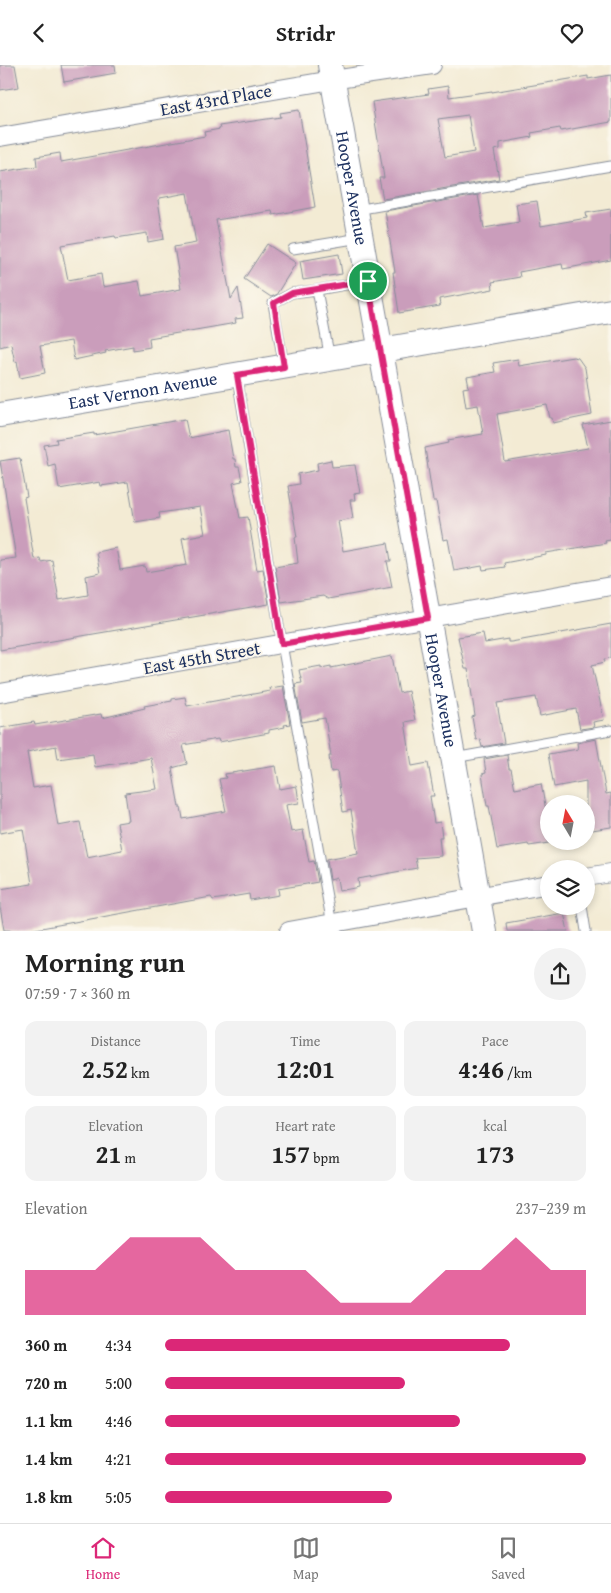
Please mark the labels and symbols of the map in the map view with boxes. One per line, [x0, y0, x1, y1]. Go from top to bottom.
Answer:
street label: East 43rd Place [158, 76, 274, 123]
street label: Hooper Avenue [329, 129, 376, 247]
pin [347, 260, 389, 302]
street label: East Vernon Avenue [66, 364, 219, 416]
street label: Hooper Avenue [418, 631, 465, 749]
street label: East 45th Street [141, 634, 263, 681]
north arrow [540, 795, 595, 850]

